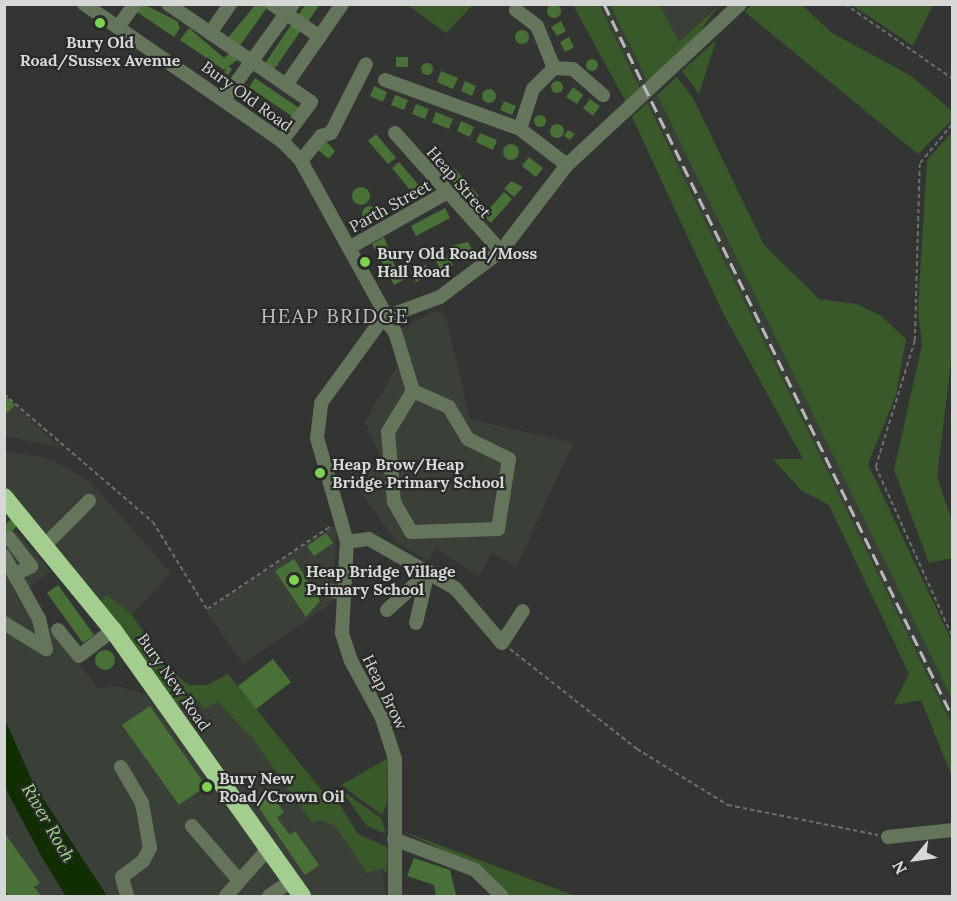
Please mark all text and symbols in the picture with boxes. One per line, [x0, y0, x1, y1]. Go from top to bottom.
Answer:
marker: Bury Old Road/Sussex Avenue [93, 16, 107, 30]
place label: Bury Old Road/Sussex Avenue [20, 32, 180, 70]
street label: Bury Old Road [198, 57, 296, 135]
street label: Heap Street [423, 142, 495, 222]
street label: Parth Street [346, 176, 434, 236]
place label: Bury Old Road/Moss Hall Road [377, 243, 537, 281]
marker: Bury Old Road/Moss Hall Road [358, 255, 372, 269]
district label: HEAP BRIDGE [261, 303, 409, 327]
place label: Heap Brow/Heap Bridge Primary School [332, 454, 504, 492]
marker: Heap Brow/Heap Bridge Primary School [313, 466, 327, 480]
place label: Heap Bridge Village Primary School [306, 561, 456, 599]
marker: Heap Bridge Village Primary School [287, 573, 301, 587]
street label: Bury New Road [133, 630, 215, 734]
street label: Heap Brow [359, 651, 411, 733]
place label: Bury New Road/Crown Oil [219, 768, 345, 806]
water label: River Roch [17, 780, 79, 866]
marker: Bury New Road/Crown Oil [200, 780, 214, 794]
north arrow [885, 829, 945, 889]
text: N [888, 857, 911, 878]

